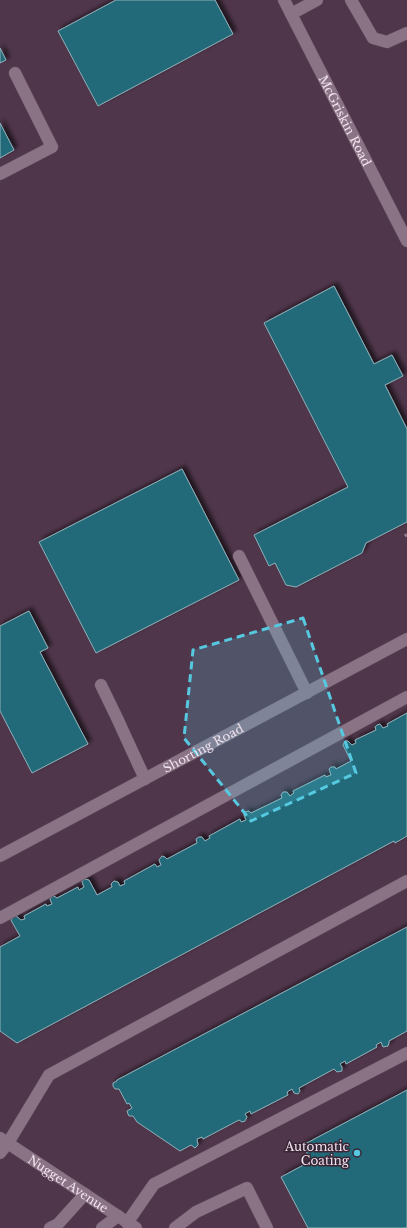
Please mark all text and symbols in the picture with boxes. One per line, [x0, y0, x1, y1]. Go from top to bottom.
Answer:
street label: McGriskin Road [316, 72, 375, 168]
street label: Shorting Road [160, 720, 246, 775]
place label: Automatic Coating [284, 1139, 350, 1168]
marker: Automatic Coating [352, 1148, 362, 1158]
street label: Nugget Avenue [25, 1151, 111, 1215]

